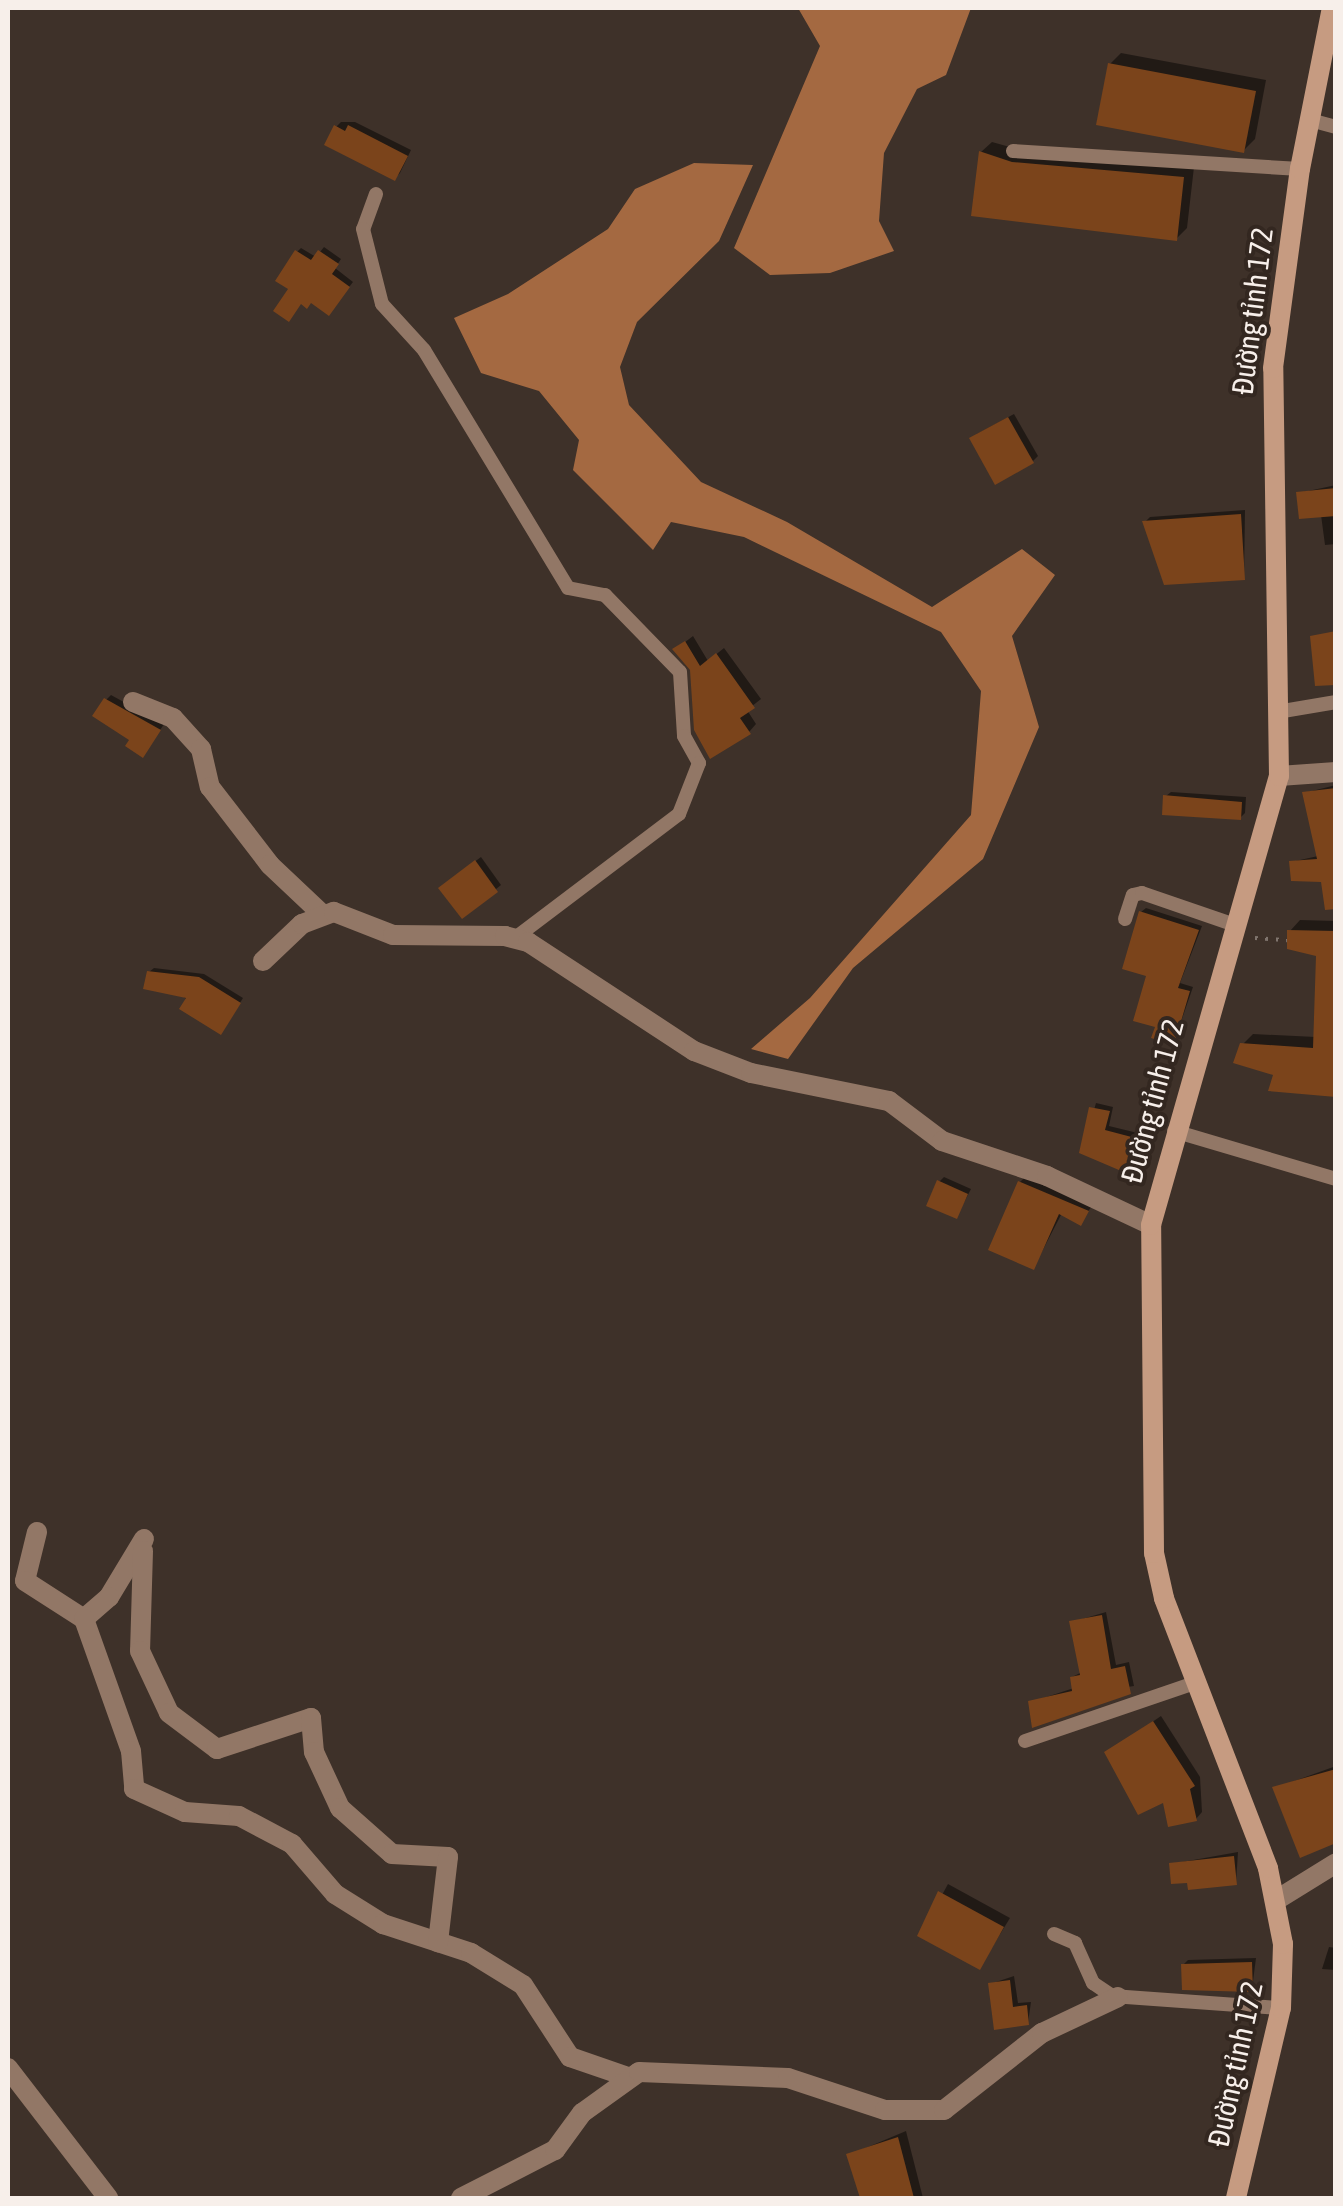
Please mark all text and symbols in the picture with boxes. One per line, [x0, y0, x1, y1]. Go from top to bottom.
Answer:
street label: Đường tỉnh 172 [1224, 225, 1280, 397]
street label: Đường tỉnh 172 [1113, 1015, 1191, 1187]
street label: Đường tỉnh 172 [1200, 1978, 1270, 2150]

